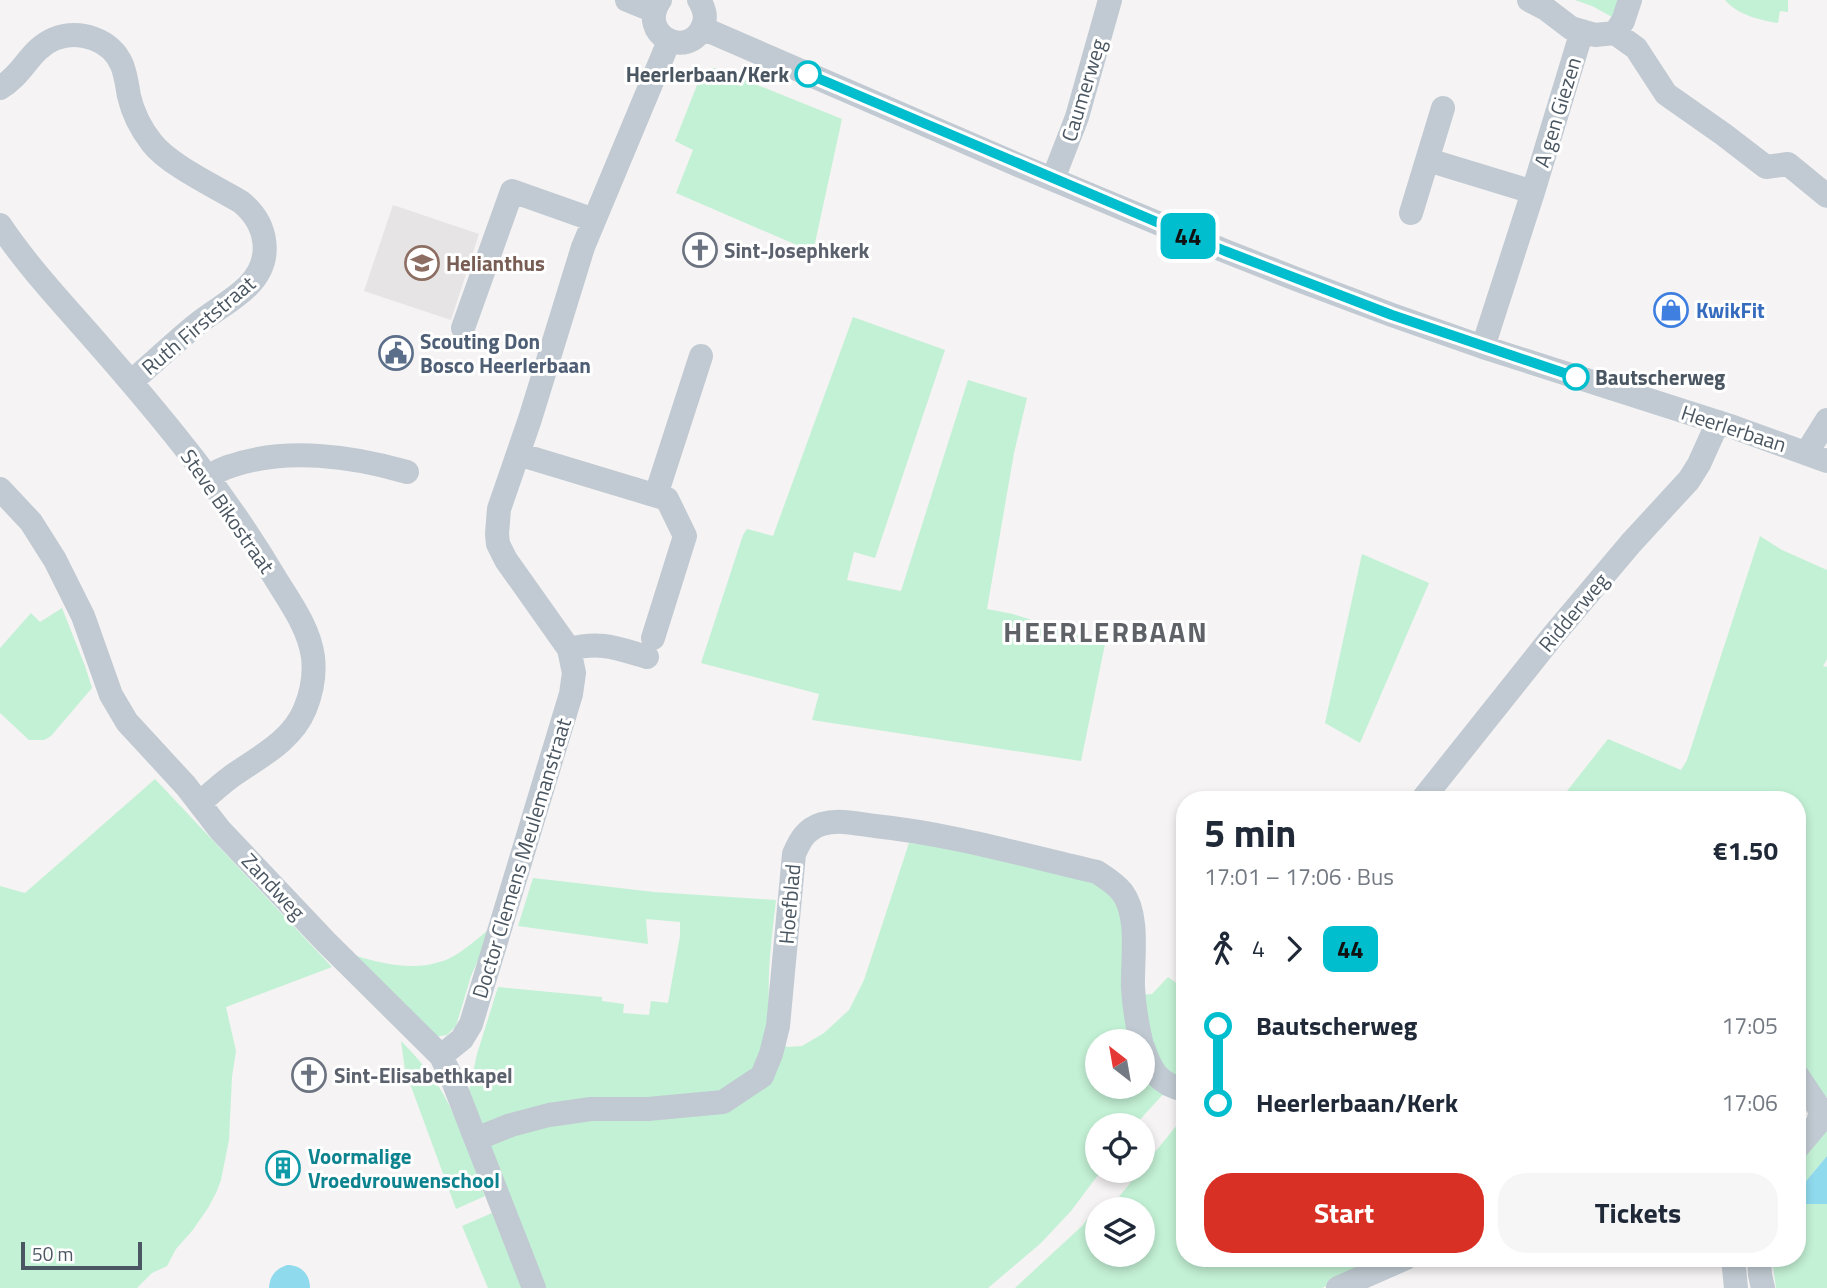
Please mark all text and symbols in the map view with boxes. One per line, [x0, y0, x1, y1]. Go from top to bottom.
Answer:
street label: Caumerweg [1052, 35, 1114, 145]
street label: A gen Giezen [1525, 53, 1589, 171]
place label: Heerlerbaan/Kerk [626, 58, 789, 90]
marker: Heerlerbaan/Kerk [795, 61, 821, 87]
line badge: 44 [1156, 213, 1220, 259]
text: 44 [1175, 218, 1201, 254]
church icon: Sint-Josephkerk [681, 231, 719, 269]
place label: Sint-Josephkerk [724, 234, 870, 266]
school or university icon: Helianthus [403, 244, 441, 282]
place label: Helianthus [446, 247, 545, 279]
street label: Ruth Firststraat [134, 267, 262, 382]
shop icon: KwikFit [1652, 291, 1690, 329]
place label: KwikFit [1696, 294, 1765, 326]
place label: Scouting Don Bosco Heerlerbaan [420, 325, 591, 381]
public building icon: Scouting Don Bosco Heerlerbaan [377, 334, 415, 372]
place label: Bautscherweg [1595, 361, 1725, 393]
marker: Bautscherweg [1563, 364, 1589, 390]
street label: Heerlerbaan [1677, 396, 1791, 460]
street label: Steve Bikostraat [173, 442, 283, 580]
street label: Ridderweg [1530, 565, 1616, 659]
district label: HEERLERBAAN [1003, 610, 1209, 653]
street label: Doctor Clemens Meulemanstraat [463, 713, 579, 1002]
text: 5 min [1204, 804, 1296, 862]
text: €1.50 [1713, 831, 1778, 870]
street label: Zandweg [235, 845, 314, 927]
text: 17:01 – 17:06 · Bus [1204, 859, 1394, 894]
street label: Hoefblad [770, 863, 808, 945]
icon: walk [1204, 930, 1242, 968]
icon: forward [1275, 930, 1313, 968]
text: 4 [1252, 931, 1265, 966]
text: 44 [1337, 931, 1364, 967]
text: Bautscherweg [1256, 1006, 1417, 1045]
text: 17:05 [1721, 1008, 1778, 1043]
north arrow [1085, 1029, 1155, 1099]
map controls [1085, 1029, 1155, 1267]
church icon: Sint-Elisabethkapel [290, 1056, 328, 1094]
place label: Sint-Elisabethkapel [334, 1059, 513, 1091]
text: Heerlerbaan/Kerk [1256, 1083, 1458, 1122]
text: 17:06 [1721, 1085, 1778, 1120]
button: locate [1085, 1113, 1155, 1183]
place label: Voormalige Vroedvrouwenschool [308, 1140, 500, 1196]
building icon: Voormalige Vroedvrouwenschool [264, 1149, 302, 1187]
button: Start [1204, 1173, 1484, 1253]
button: Tickets [1498, 1173, 1778, 1253]
button: layers [1085, 1197, 1155, 1267]
scale bar [21, 1239, 142, 1271]
text: 50 m [32, 1239, 73, 1268]

